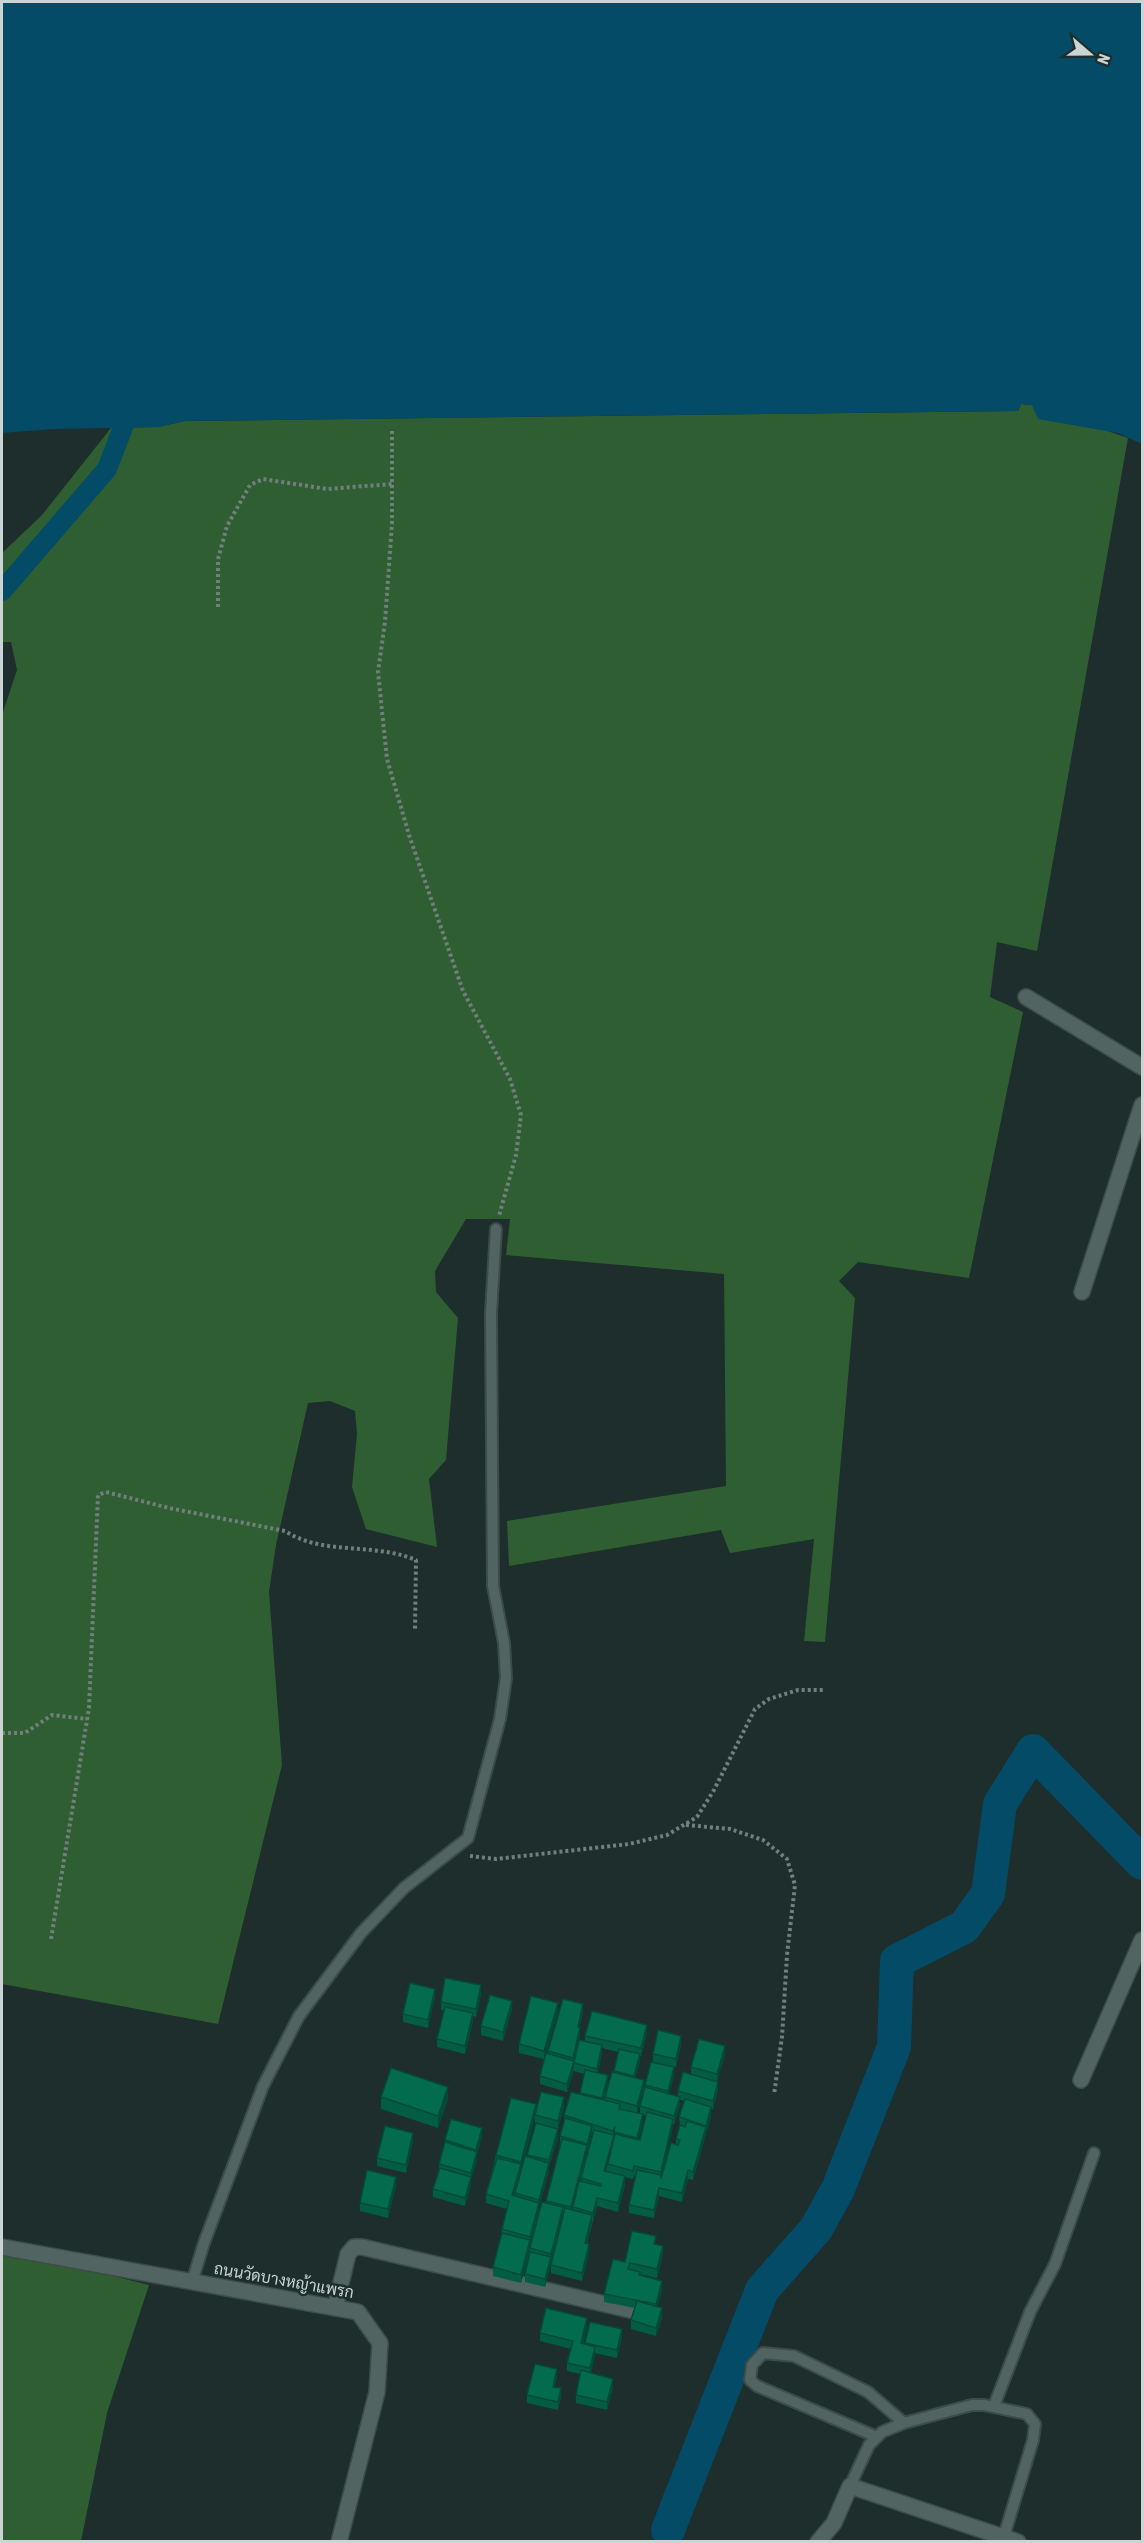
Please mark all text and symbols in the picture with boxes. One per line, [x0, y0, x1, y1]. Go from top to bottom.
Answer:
north arrow [1060, 24, 1120, 84]
text: N [1094, 52, 1114, 67]
street label: ถนนวัดบางหญ้าแพรก [213, 2258, 355, 2302]

